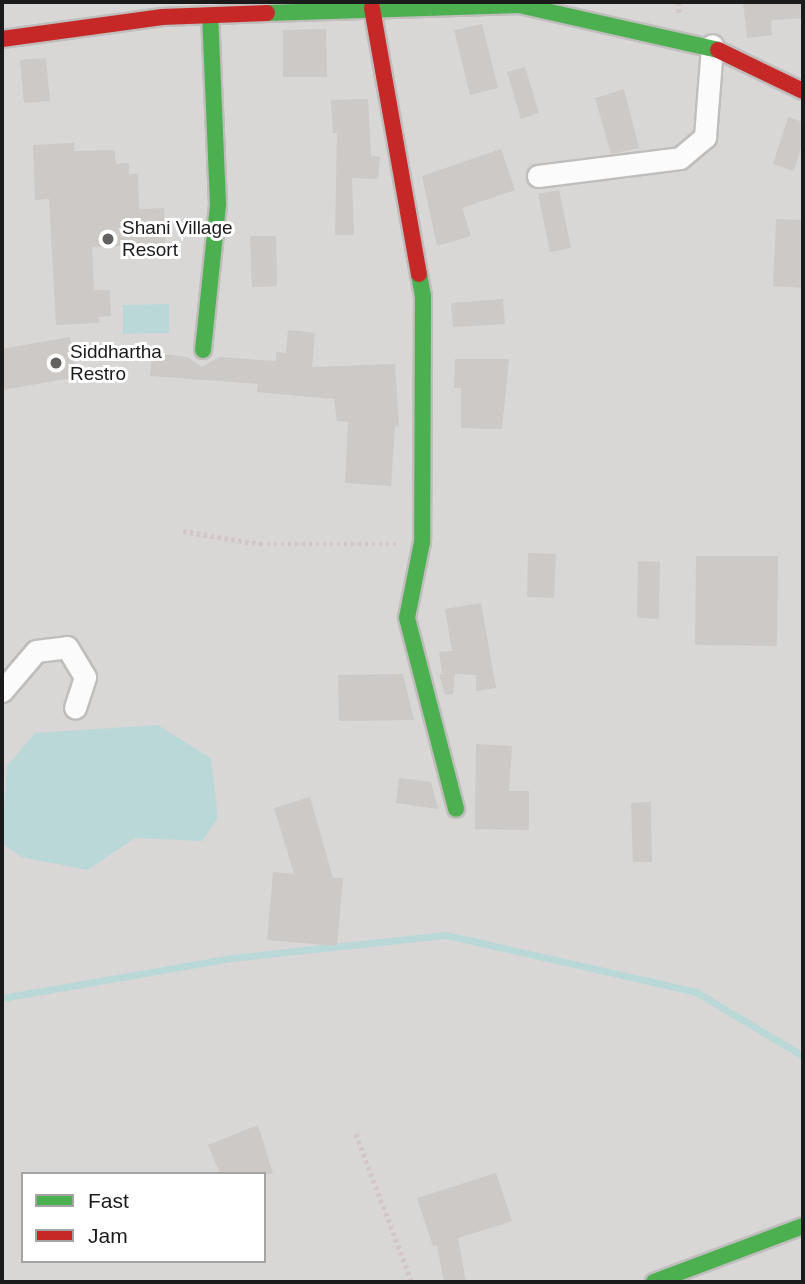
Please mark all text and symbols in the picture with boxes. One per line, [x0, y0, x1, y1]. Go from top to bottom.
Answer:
place label: Shani Village Resort [122, 217, 233, 261]
marker: Shani Village Resort [100, 231, 116, 247]
place label: Siddhartha Restro [70, 341, 162, 385]
marker: Siddhartha Restro [48, 355, 64, 371]
legend [21, 1172, 266, 1263]
text: Fast [88, 1189, 129, 1212]
text: Jam [88, 1224, 128, 1247]

